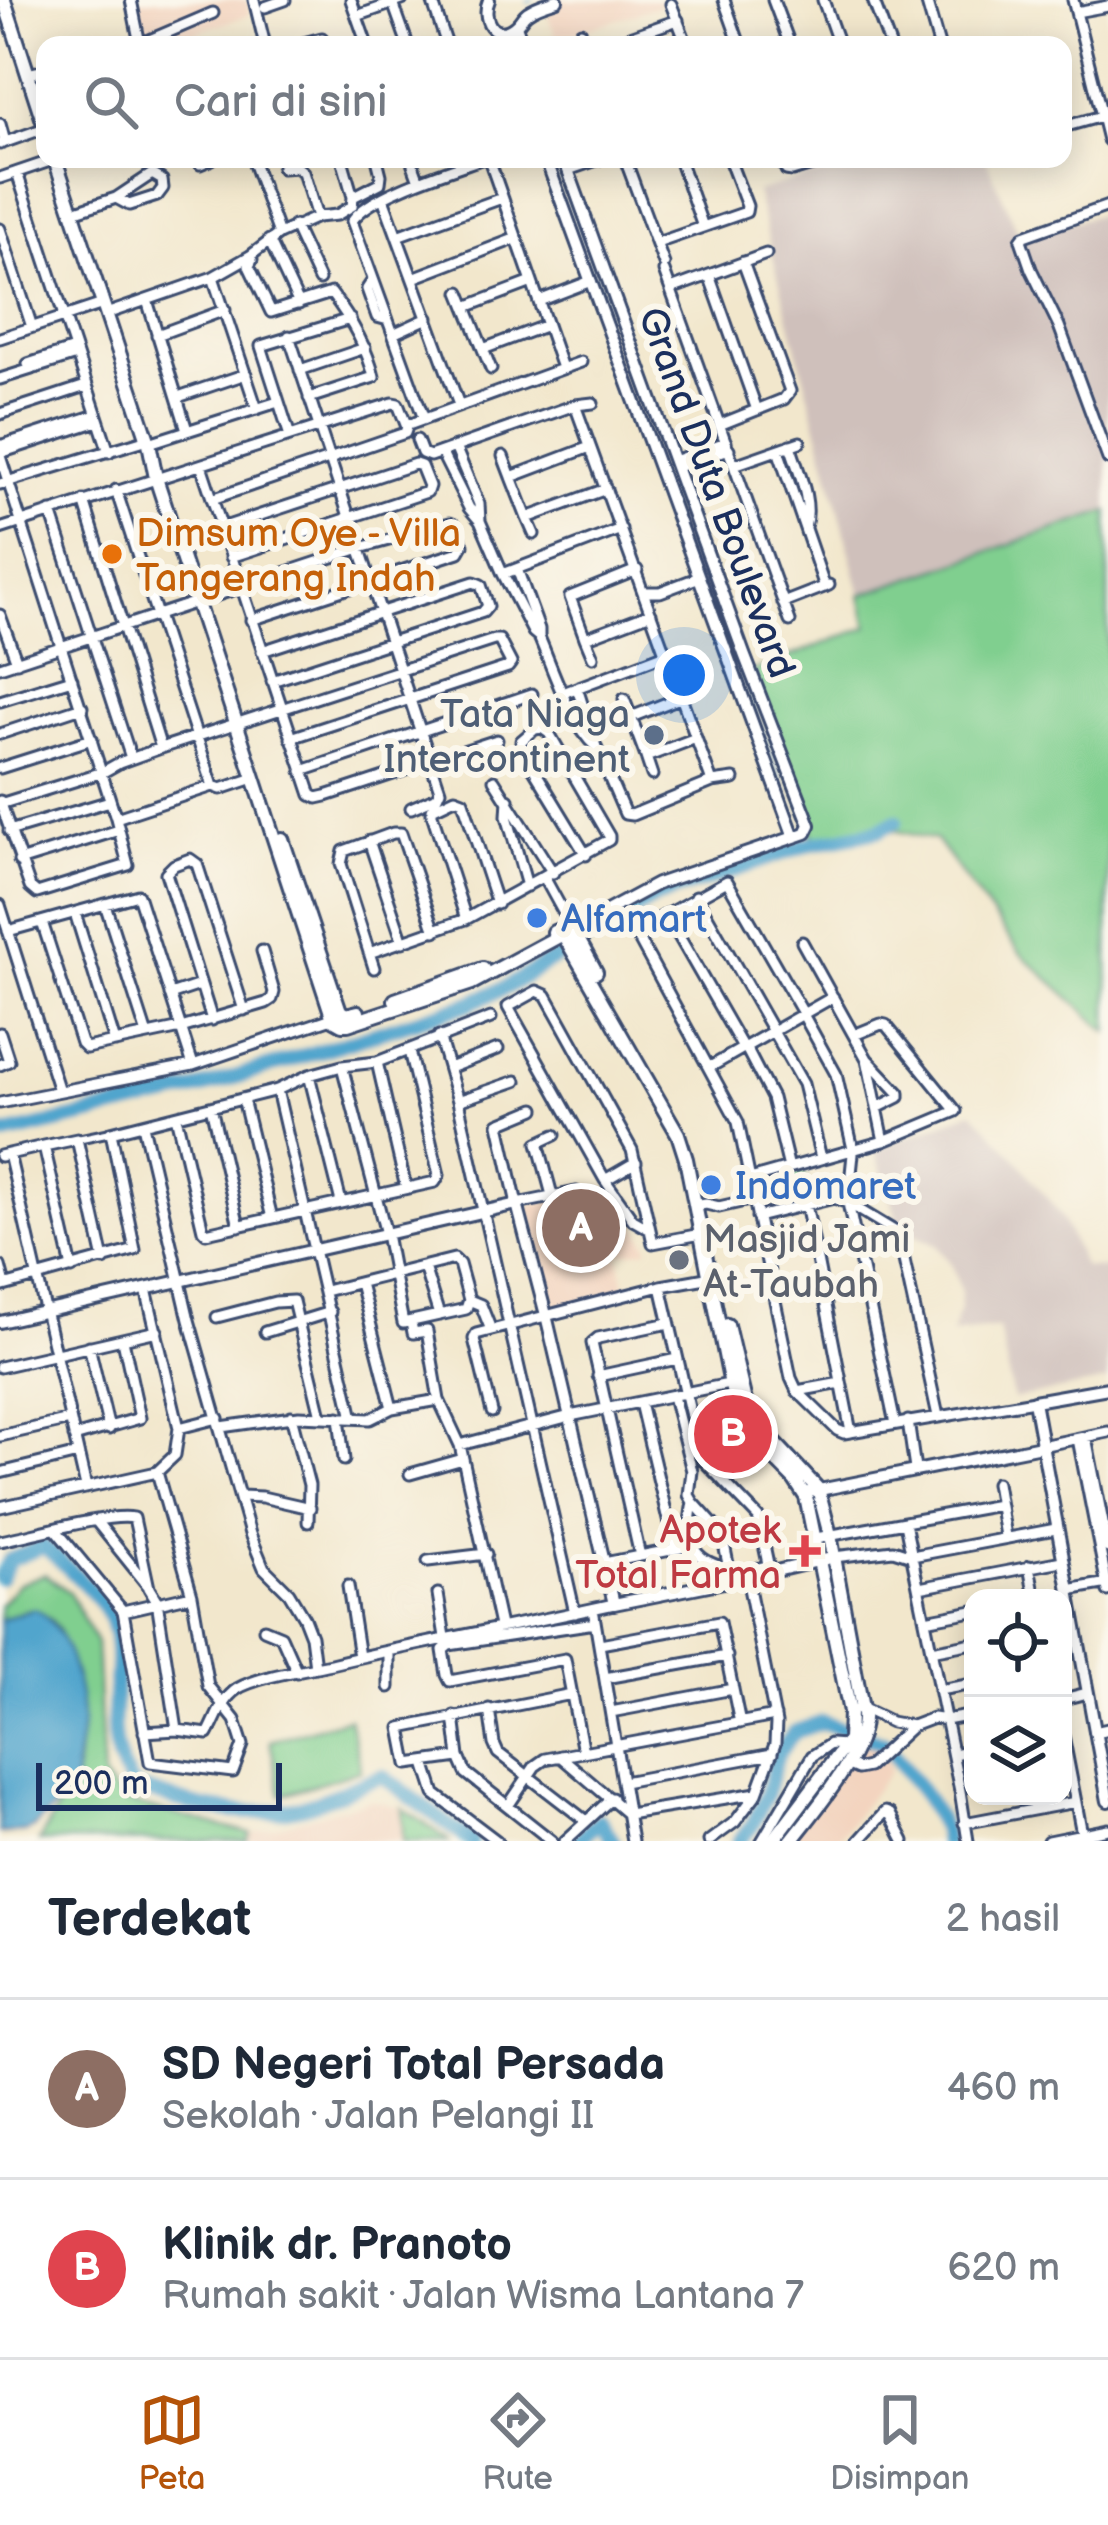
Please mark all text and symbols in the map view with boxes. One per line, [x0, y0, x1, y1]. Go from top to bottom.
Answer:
search box [36, 36, 1072, 168]
icon: search [78, 69, 144, 135]
text: Cari di sini [174, 75, 388, 130]
street label: Grand Duta Boulevard [627, 301, 805, 684]
place label: Dimsum Oye - Villa Tangerang Indah [136, 511, 461, 603]
marker: Dimsum Oye - Villa Tangerang Indah [99, 541, 125, 567]
your location [654, 645, 714, 705]
place label: Tata Niaga Intercontinent [384, 692, 630, 784]
marker: Tata Niaga Intercontinent [641, 722, 667, 748]
place label: Alfamart [561, 897, 707, 944]
marker: Alfamart [524, 905, 550, 931]
place label: Indomaret [735, 1164, 916, 1211]
marker: Indomaret [698, 1172, 724, 1198]
pin: A [542, 1183, 620, 1273]
place label: Masjid Jami At-Taubah [703, 1217, 910, 1309]
marker: Masjid Jami At-Taubah [666, 1247, 692, 1273]
pin: B [694, 1389, 772, 1479]
place label: Apotek Total Farma [575, 1508, 782, 1600]
marker: Apotek Total Farma [792, 1538, 818, 1564]
map controls [964, 1589, 1072, 1805]
button: locate [964, 1589, 1072, 1697]
button: layers [964, 1697, 1072, 1805]
scale bar [36, 1757, 282, 1810]
text: 200 m [54, 1764, 148, 1804]
text: Terdekat [48, 1889, 251, 1950]
text: 2 hasil [946, 1896, 1060, 1943]
text: SD Negeri Total Persada [162, 2038, 665, 2093]
text: A [75, 2065, 99, 2112]
text: 460 m [947, 2065, 1060, 2112]
text: Sekolah · Jalan Pelangi II [162, 2093, 594, 2140]
text: Klinik dr. Pranoto [162, 2218, 512, 2273]
text: B [73, 2245, 101, 2292]
text: 620 m [947, 2245, 1060, 2292]
text: Rumah sakit · Jalan Wisma Lantana 7 [162, 2273, 804, 2320]
tab: Peta [139, 2387, 205, 2499]
tab: Rute [482, 2387, 553, 2499]
tab: Disimpan [830, 2387, 969, 2499]

